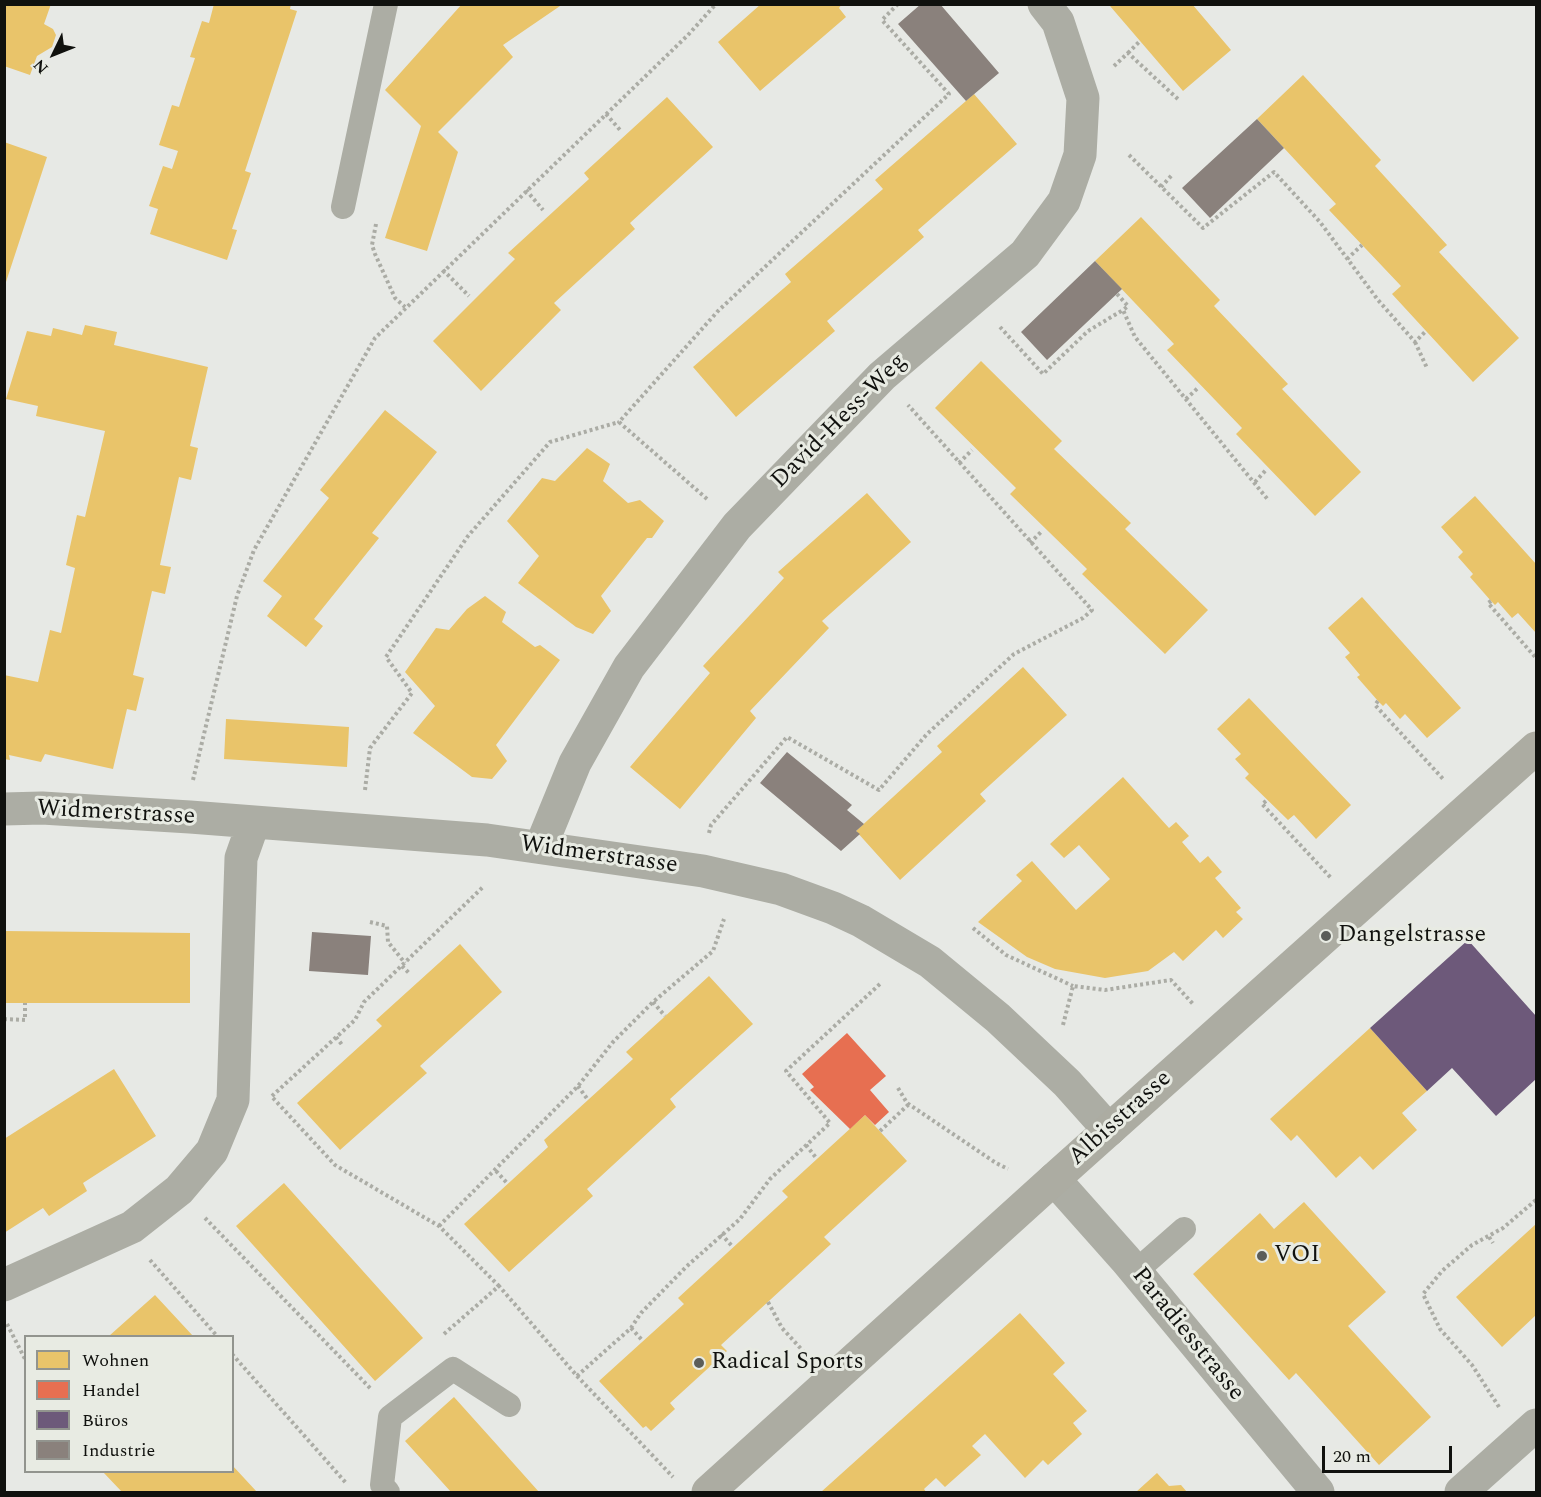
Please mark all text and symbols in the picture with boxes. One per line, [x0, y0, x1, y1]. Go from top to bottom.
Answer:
north arrow [24, 24, 84, 84]
text: N [28, 53, 54, 79]
street label: David-Hess-Weg [766, 348, 914, 496]
street label: Widmerstrasse [36, 795, 196, 833]
street label: Widmerstrasse [519, 831, 679, 881]
place label: Dangelstrasse [1338, 922, 1486, 950]
marker: Dangelstrasse [1319, 929, 1333, 943]
street label: Albisstrasse [1064, 1065, 1178, 1173]
place label: VOI [1274, 1242, 1320, 1270]
marker: VOI [1255, 1249, 1269, 1263]
street label: Paradiesstrasse [1124, 1263, 1250, 1407]
legend [24, 1335, 234, 1473]
text: Wohnen [82, 1347, 149, 1374]
place label: Radical Sports [711, 1349, 864, 1377]
marker: Radical Sports [692, 1356, 706, 1370]
text: Handel [82, 1377, 140, 1404]
text: Büros [82, 1407, 129, 1434]
scale bar [1325, 1434, 1456, 1472]
text: Industrie [82, 1437, 155, 1464]
text: 20 m [1333, 1443, 1371, 1470]

